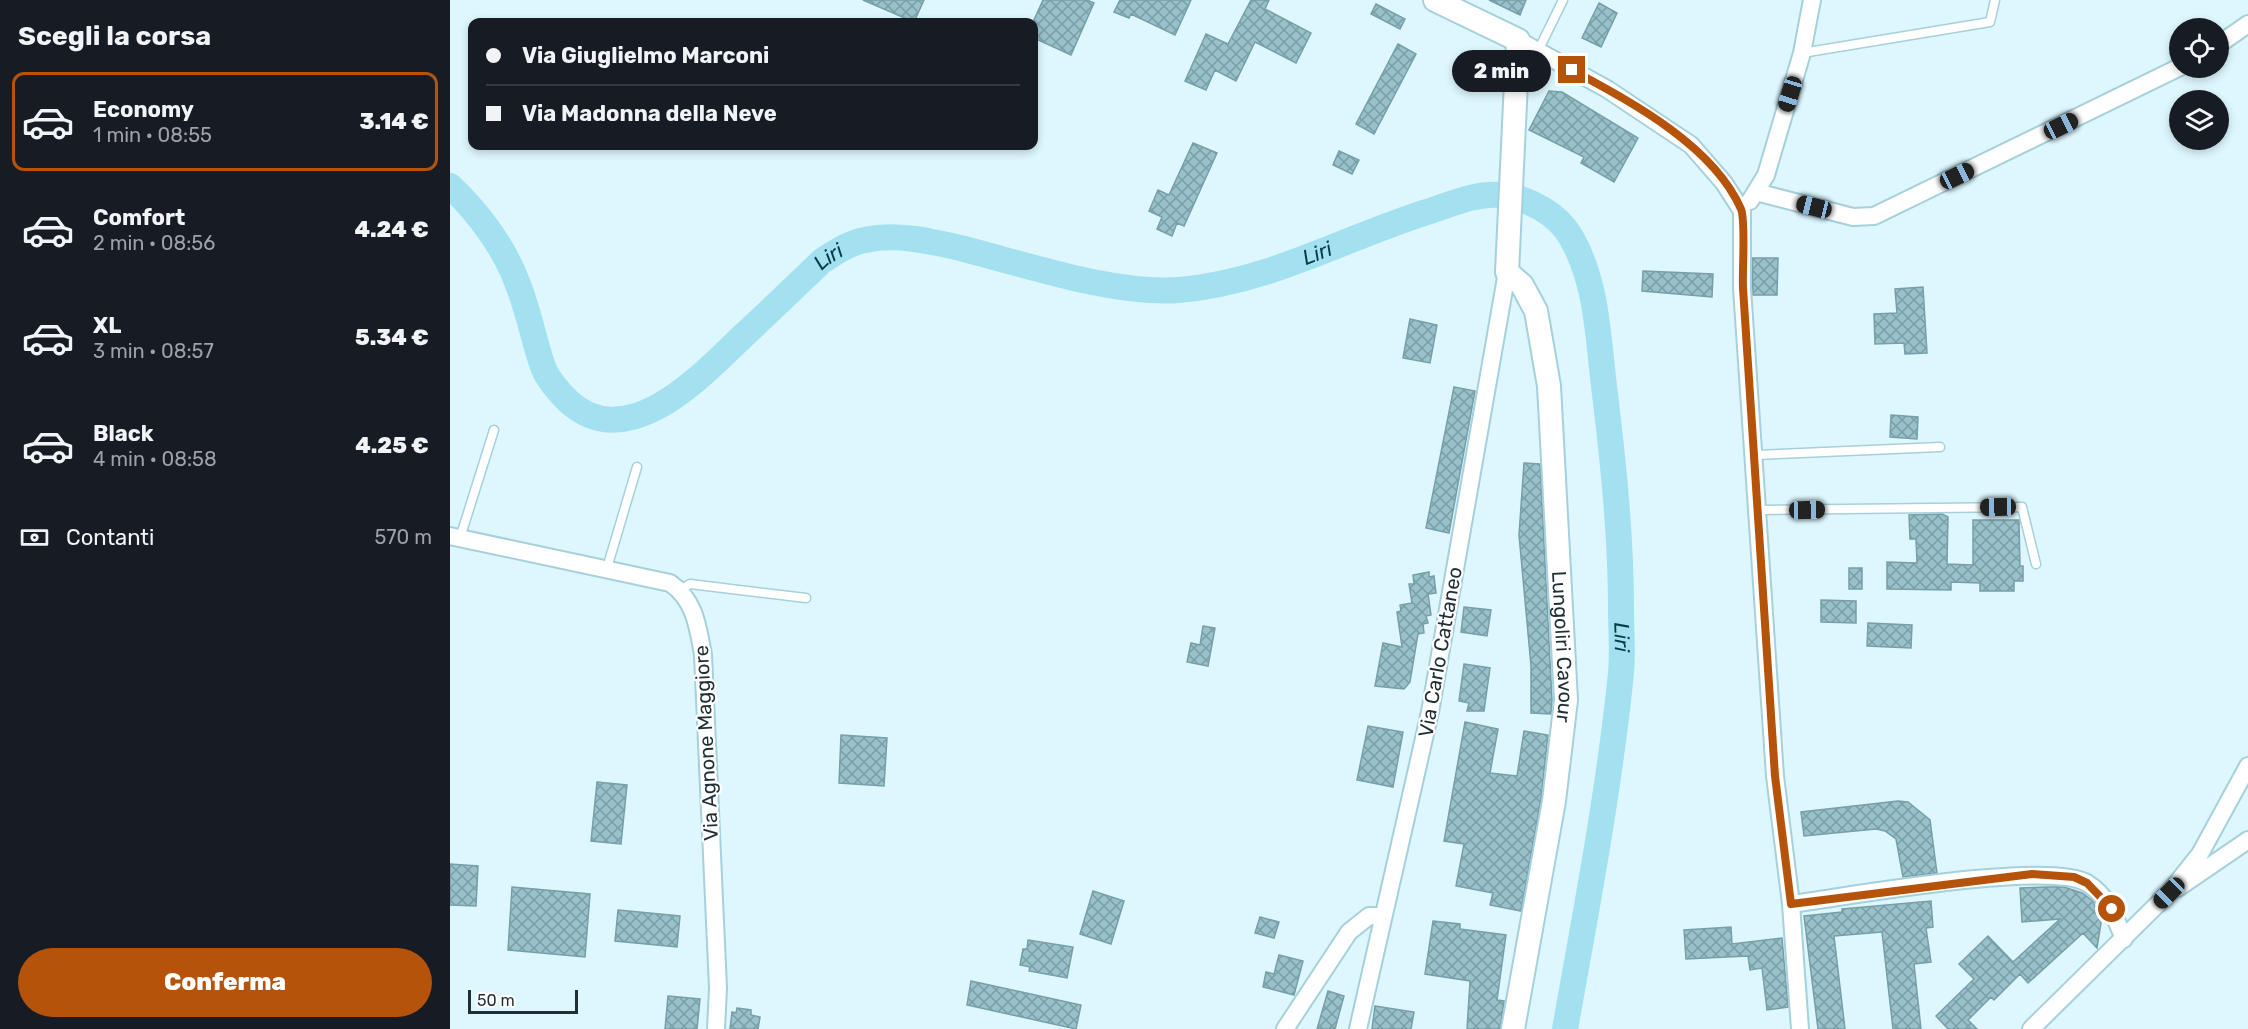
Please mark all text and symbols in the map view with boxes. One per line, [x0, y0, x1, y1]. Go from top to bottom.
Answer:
map controls [2169, 18, 2229, 150]
button: locate [2169, 18, 2229, 78]
text: Scegli la corsa [18, 20, 211, 52]
text: Via Giuglielmo Marconi [522, 42, 769, 69]
callout: 2 min [1452, 49, 1551, 91]
route end [1558, 56, 1585, 83]
text: 2 min [1474, 59, 1529, 83]
car [1776, 74, 1804, 114]
button: layers [2169, 90, 2229, 150]
icon: car [21, 95, 75, 149]
text: Economy [93, 96, 194, 123]
text: Via Madonna della Neve [522, 100, 777, 127]
text: 3.14 € [360, 108, 429, 135]
car [2041, 110, 2081, 142]
text: 1 min · 08:55 [93, 123, 212, 147]
car [1937, 160, 1977, 192]
car [1794, 194, 1834, 220]
icon: car [21, 203, 75, 257]
text: Comfort [93, 204, 185, 231]
text: 4.24 € [354, 216, 429, 243]
text: 2 min · 08:56 [93, 231, 215, 255]
water label: Liri [1299, 236, 1336, 270]
water label: Liri [808, 237, 848, 275]
icon: car [21, 311, 75, 365]
text: XL [93, 312, 121, 339]
text: 5.34 € [355, 324, 429, 351]
text: 3 min · 08:57 [93, 339, 214, 363]
icon: car [21, 419, 75, 473]
text: Black [93, 420, 154, 447]
text: 4.25 € [355, 432, 429, 459]
text: 4 min · 08:58 [93, 447, 217, 471]
car [1980, 498, 2016, 516]
car [1789, 501, 1825, 519]
icon: cash [18, 521, 51, 554]
text: Contanti [66, 524, 154, 551]
text: 570 m [374, 525, 432, 549]
street label: Via Carlo Cattaneo [1413, 565, 1467, 739]
street label: Lungoliri Cavour [1547, 570, 1578, 724]
water label: Liri [1609, 622, 1635, 653]
street label: Via Agnone Maggiore [689, 644, 723, 842]
car [2150, 874, 2188, 912]
route start [2098, 895, 2125, 922]
button: Conferma [18, 948, 432, 1017]
scale bar [468, 987, 578, 1014]
text: 50 m [477, 991, 515, 1010]

